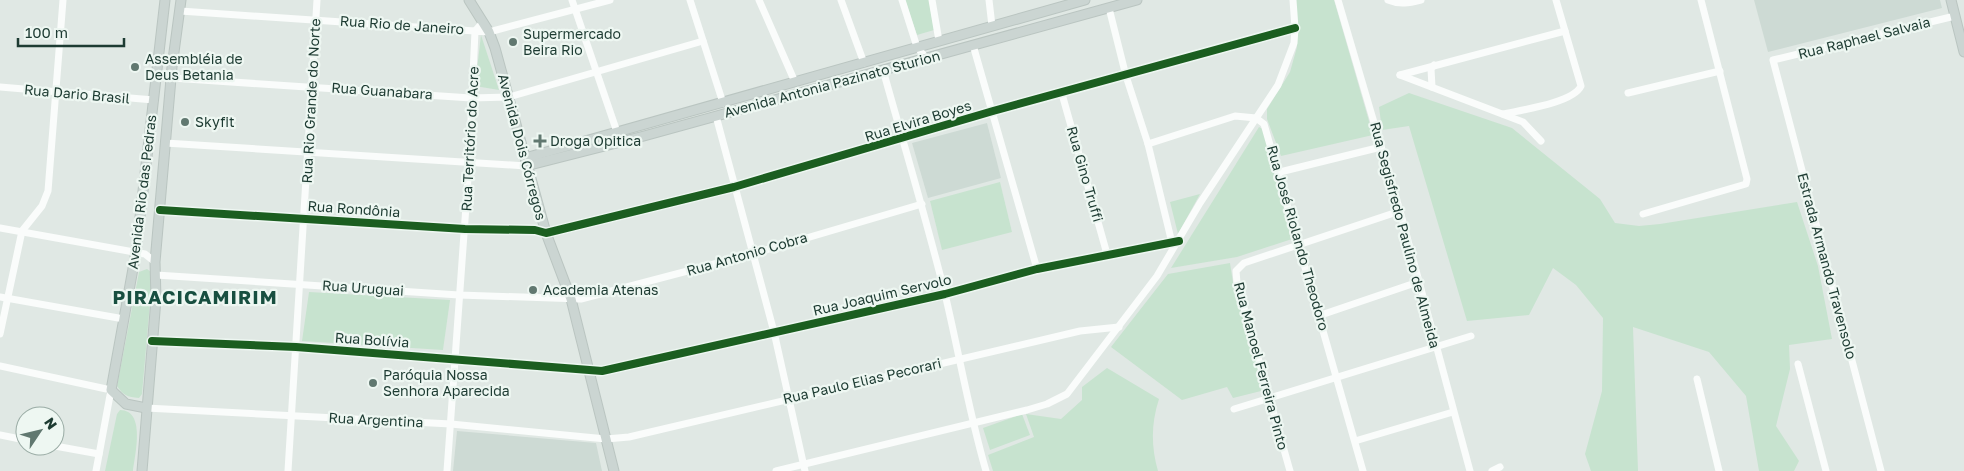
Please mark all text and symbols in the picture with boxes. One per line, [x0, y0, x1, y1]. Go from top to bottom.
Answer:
street label: Rua Rio de Janeiro [339, 12, 465, 37]
street label: Rua Raphael Salvaia [1796, 13, 1932, 62]
scale bar [18, 15, 124, 47]
street label: Rua Rio Grande do Norte [298, 18, 323, 184]
text: 100 m [25, 23, 68, 41]
place label: Supermercado Beira Rio [523, 25, 621, 58]
marker: Supermercado Beira Rio [507, 36, 519, 48]
street label: Avenida Antonia Pazinato Sturion [722, 46, 942, 121]
place label: Assembléia de Deus Betania [145, 50, 243, 83]
marker: Assembléia de Deus Betania [129, 61, 141, 73]
street label: Rua Território do Acre [457, 66, 482, 212]
street label: Avenida Dois Córregos [495, 72, 550, 222]
street label: Rua Guanabara [331, 78, 433, 103]
street label: Rua Dario Brasil [23, 80, 131, 107]
street label: Rua Elvira Boyes [862, 96, 973, 145]
place label: Skyfit [195, 113, 235, 130]
street label: Avenida Rio das Pedras [124, 114, 159, 270]
marker: Skyfit [179, 116, 191, 128]
street label: Rua Segisfredo Paulino de Almeida [1367, 120, 1444, 350]
street label: Rua Gino Truffi [1064, 124, 1107, 224]
place label: Droga Opitica [550, 132, 641, 149]
marker: Droga Opitica [534, 135, 546, 147]
street label: Rua José Riolando Theodoro [1264, 143, 1333, 333]
street label: Estrada Armando Travensolo [1794, 171, 1861, 361]
street label: Rua Rondônia [307, 197, 401, 220]
street label: Rua Antonio Cobra [684, 228, 809, 279]
street label: Rua Joaquim Servolo [811, 270, 953, 319]
street label: Rua Uruguai [322, 276, 405, 299]
street label: Rua Manoel Ferreira Pinto [1231, 280, 1292, 452]
place label: Academia Atenas [543, 281, 659, 298]
marker: Academia Atenas [527, 284, 539, 296]
district label: PIRACICAMIRIM [112, 285, 278, 308]
street label: Rua Bolívia [334, 328, 410, 351]
street label: Rua Paulo Elias Pecorari [781, 354, 943, 407]
place label: Paróquia Nossa Senhora Aparecida [383, 366, 510, 399]
marker: Paróquia Nossa Senhora Aparecida [367, 377, 379, 389]
north arrow [15, 406, 65, 456]
street label: Rua Argentina [328, 409, 424, 430]
text: N [41, 414, 61, 432]

